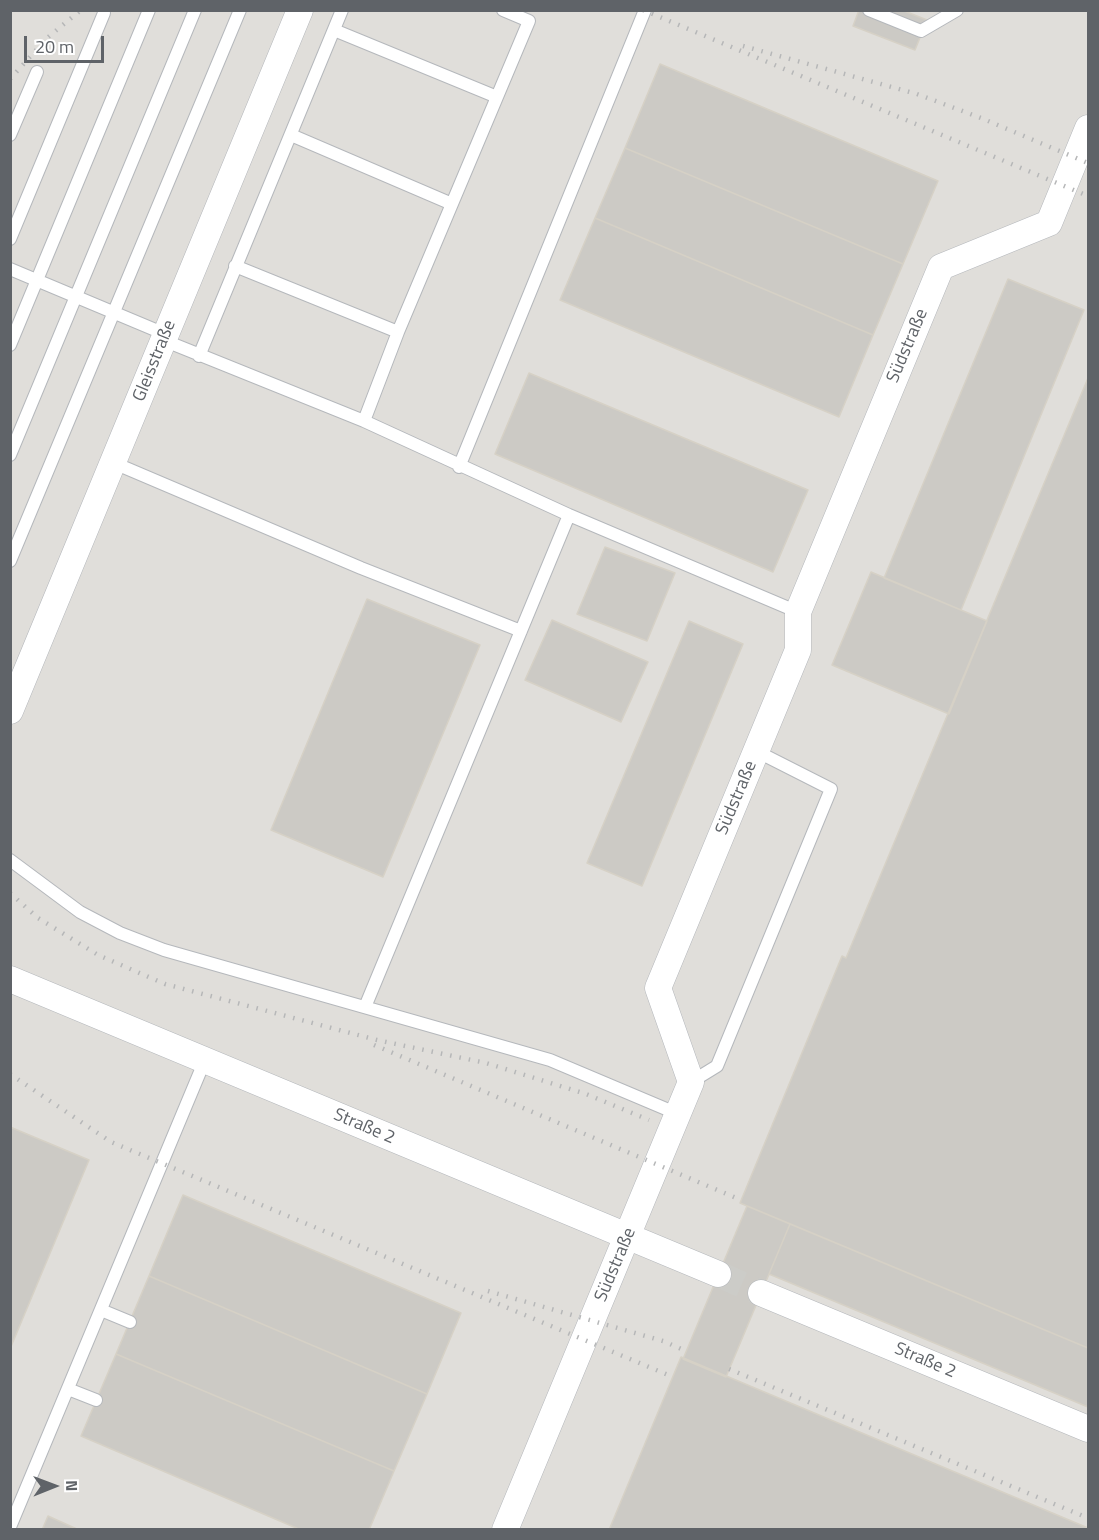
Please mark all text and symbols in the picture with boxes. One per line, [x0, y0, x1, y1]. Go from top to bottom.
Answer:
scale bar [27, 24, 106, 62]
text: 20 m [35, 33, 74, 60]
street label: Südstraße [883, 306, 933, 386]
street label: Gleisstraße [129, 317, 181, 405]
street label: Südstraße [712, 758, 762, 838]
street label: Straße 2 [330, 1104, 398, 1150]
street label: Südstraße [591, 1225, 641, 1305]
street label: Straße 2 [891, 1338, 959, 1384]
north arrow [24, 1456, 84, 1516]
text: N [60, 1480, 84, 1491]

